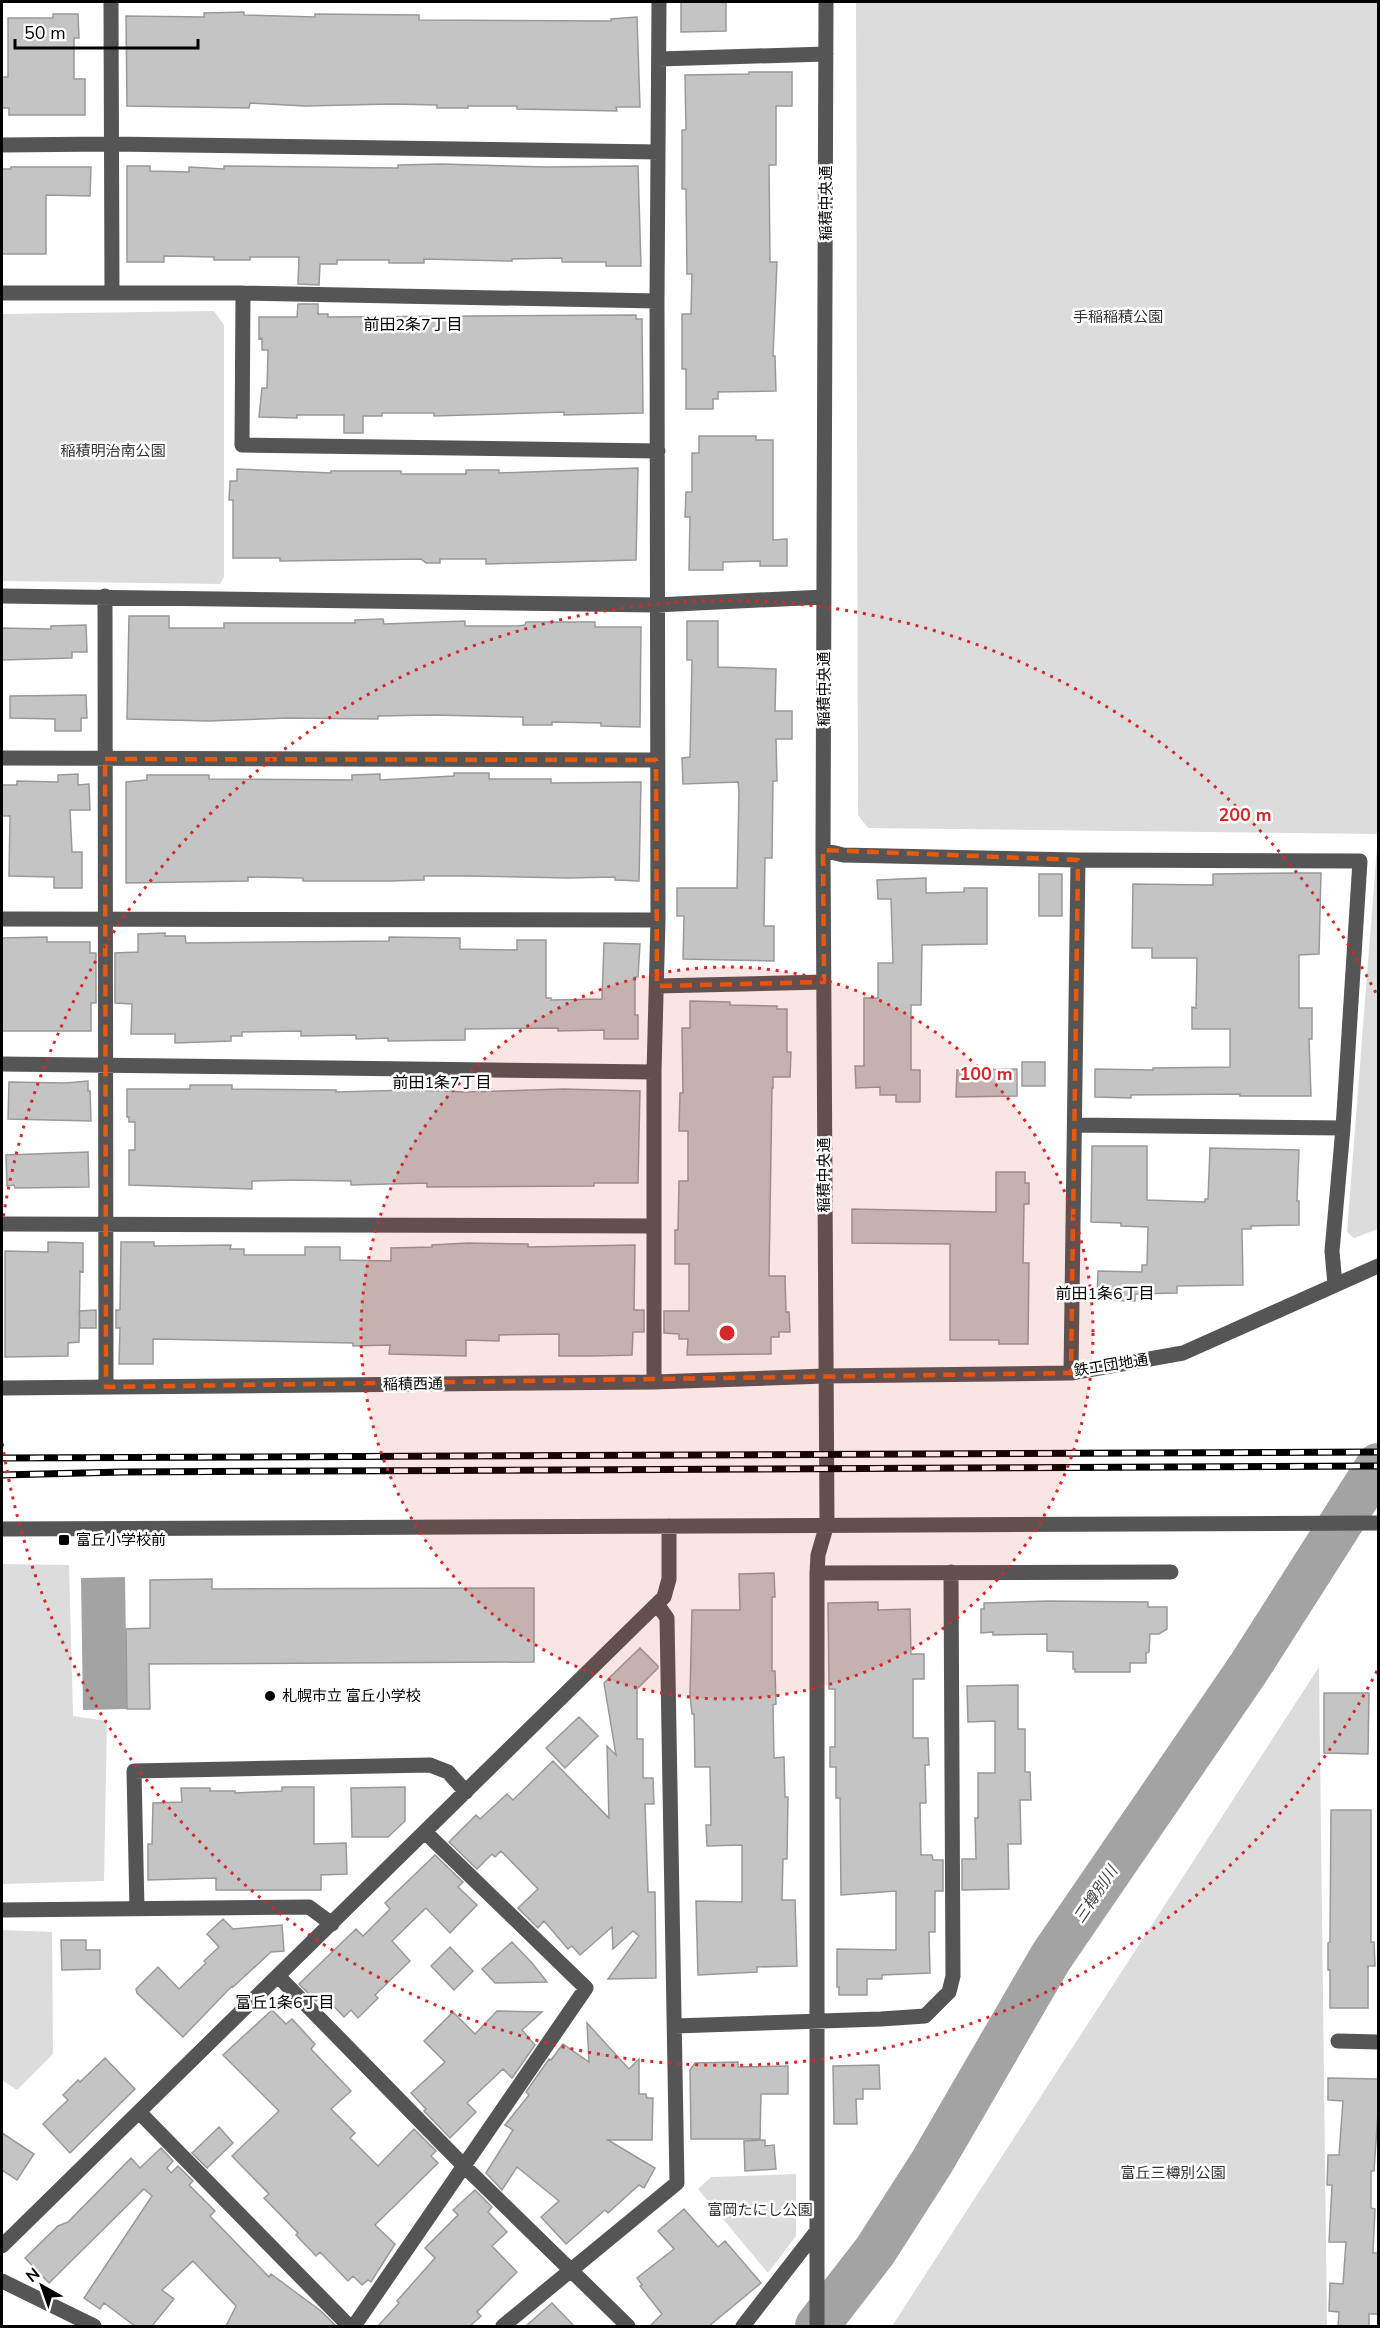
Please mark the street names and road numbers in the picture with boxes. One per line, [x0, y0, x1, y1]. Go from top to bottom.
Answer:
street label: 稲積中央通 [816, 165, 836, 241]
street label: 稲積中央通 [814, 651, 834, 727]
street label: 稲積中央通 [814, 1137, 834, 1213]
street label: 鉄工団地通 [1072, 1349, 1150, 1381]
street label: 稲積西通 [383, 1373, 443, 1395]

